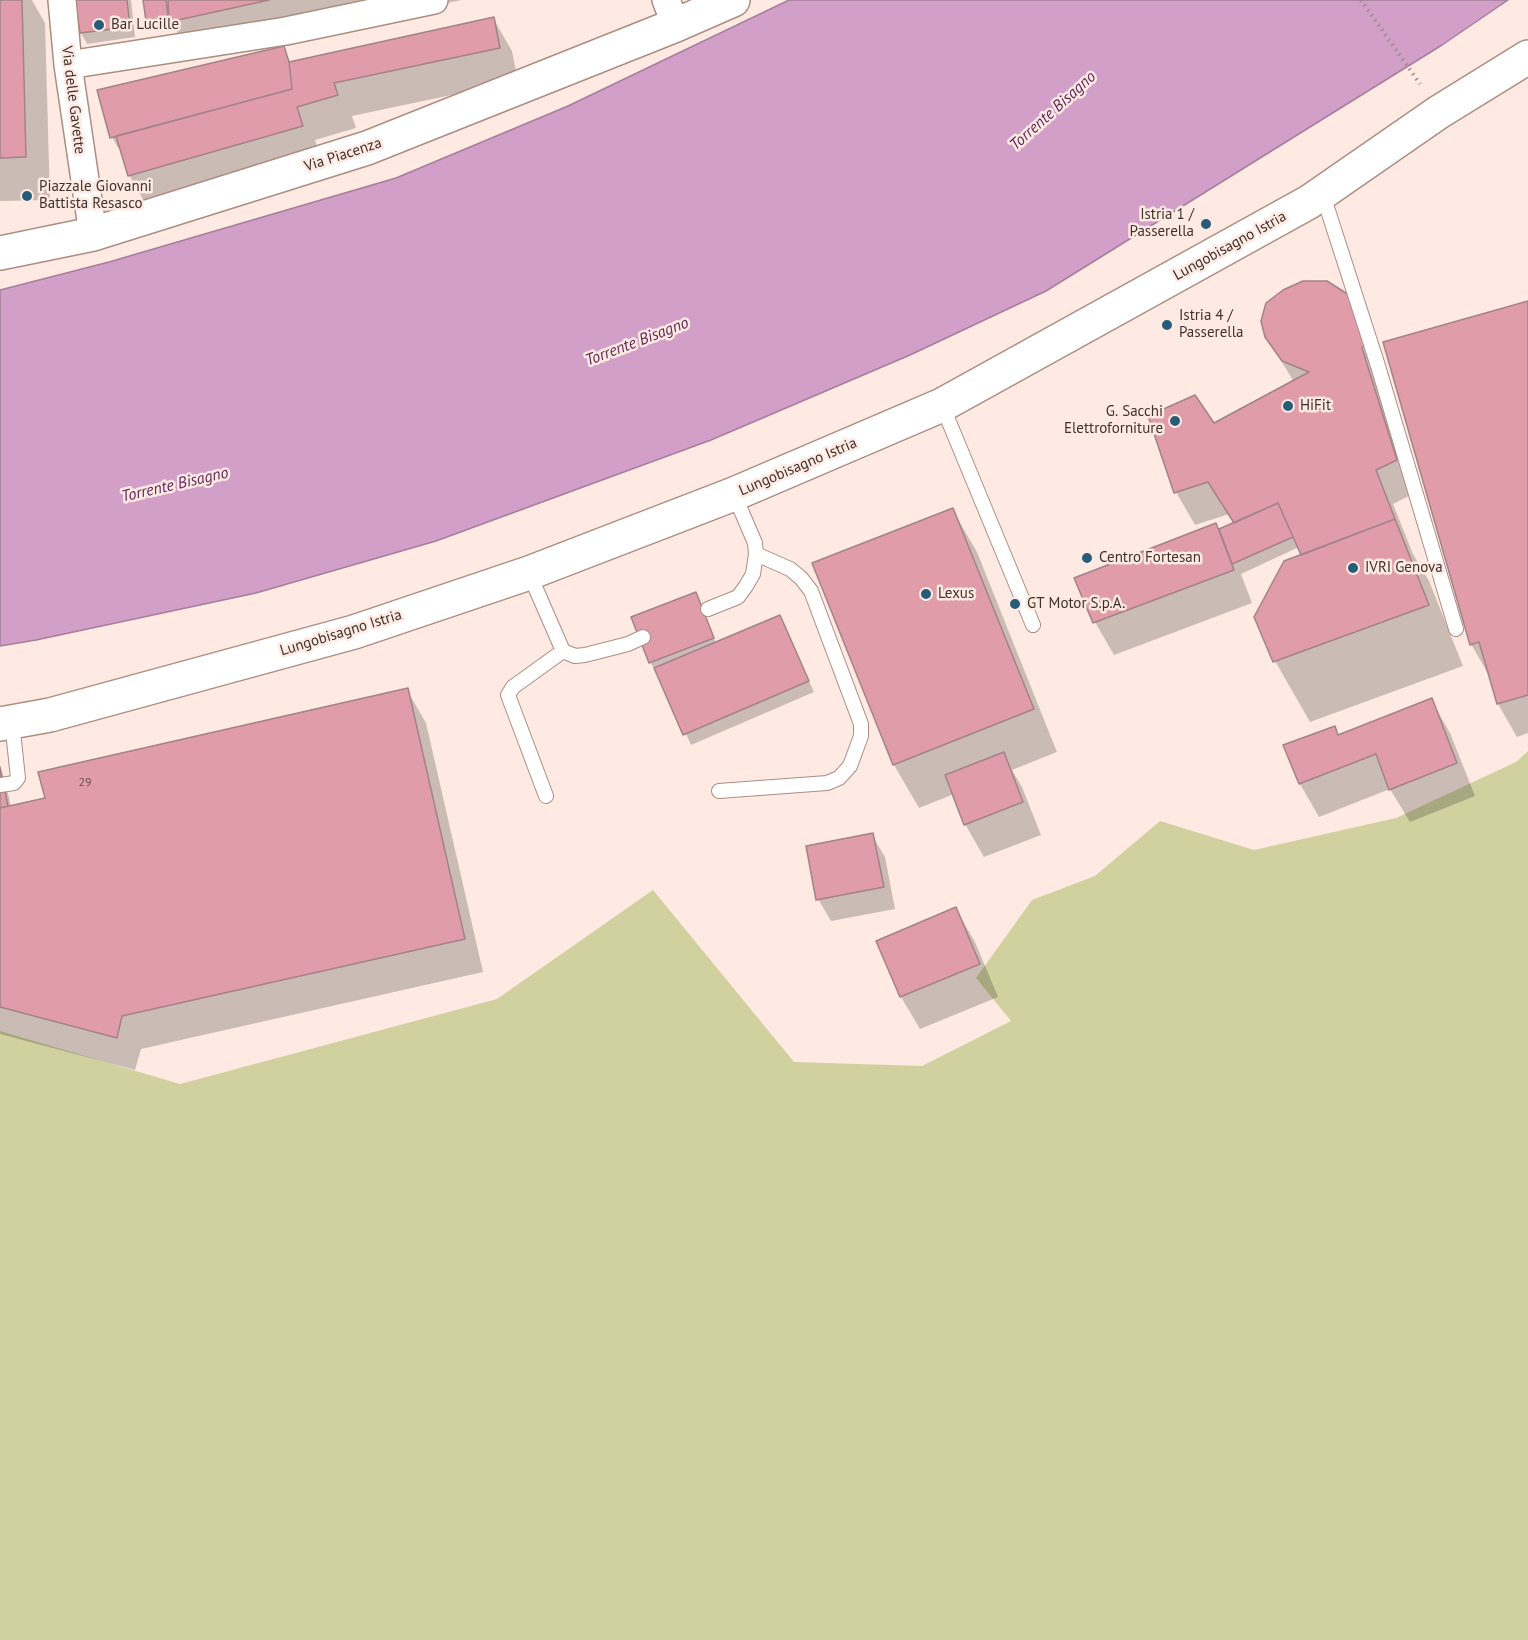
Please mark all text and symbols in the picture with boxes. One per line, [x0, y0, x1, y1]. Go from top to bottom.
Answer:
place label: Bar Lucille [111, 16, 179, 34]
marker: Bar Lucille [92, 18, 106, 32]
street label: Via delle Gavette [57, 45, 89, 155]
water label: Torrente Bisagno [1006, 67, 1100, 155]
street label: Via Piacenza [302, 134, 384, 176]
place label: Piazzale Giovanni Battista Resasco [39, 178, 152, 213]
marker: Piazzale Giovanni Battista Resasco [20, 189, 34, 203]
place label: Istria 1 / Passerella [1130, 206, 1194, 241]
street label: Lungobisagno Istria [1170, 208, 1290, 284]
marker: Istria 1 / Passerella [1199, 217, 1213, 231]
place label: Istria 4 / Passerella [1179, 307, 1243, 342]
water label: Torrente Bisagno [583, 313, 691, 371]
marker: Istria 4 / Passerella [1160, 318, 1174, 332]
place label: HiFit [1300, 397, 1331, 415]
marker: HiFit [1281, 399, 1295, 413]
place label: G. Sacchi Elettroforniture [1064, 403, 1163, 438]
marker: G. Sacchi Elettroforniture [1168, 414, 1182, 428]
street label: Lungobisagno Istria [736, 434, 860, 500]
water label: Torrente Bisagno [120, 463, 230, 507]
place label: Centro Fortesan [1099, 549, 1201, 567]
marker: Centro Fortesan [1080, 551, 1094, 565]
place label: IVRI Genova [1365, 559, 1443, 577]
marker: IVRI Genova [1346, 561, 1360, 575]
place label: Lexus [938, 585, 974, 603]
marker: Lexus [919, 587, 933, 601]
place label: GT Motor S.p.A. [1027, 595, 1125, 613]
marker: GT Motor S.p.A. [1008, 597, 1022, 611]
street label: Lungobisagno Istria [278, 606, 404, 660]
house number: 29 [78, 776, 92, 790]

